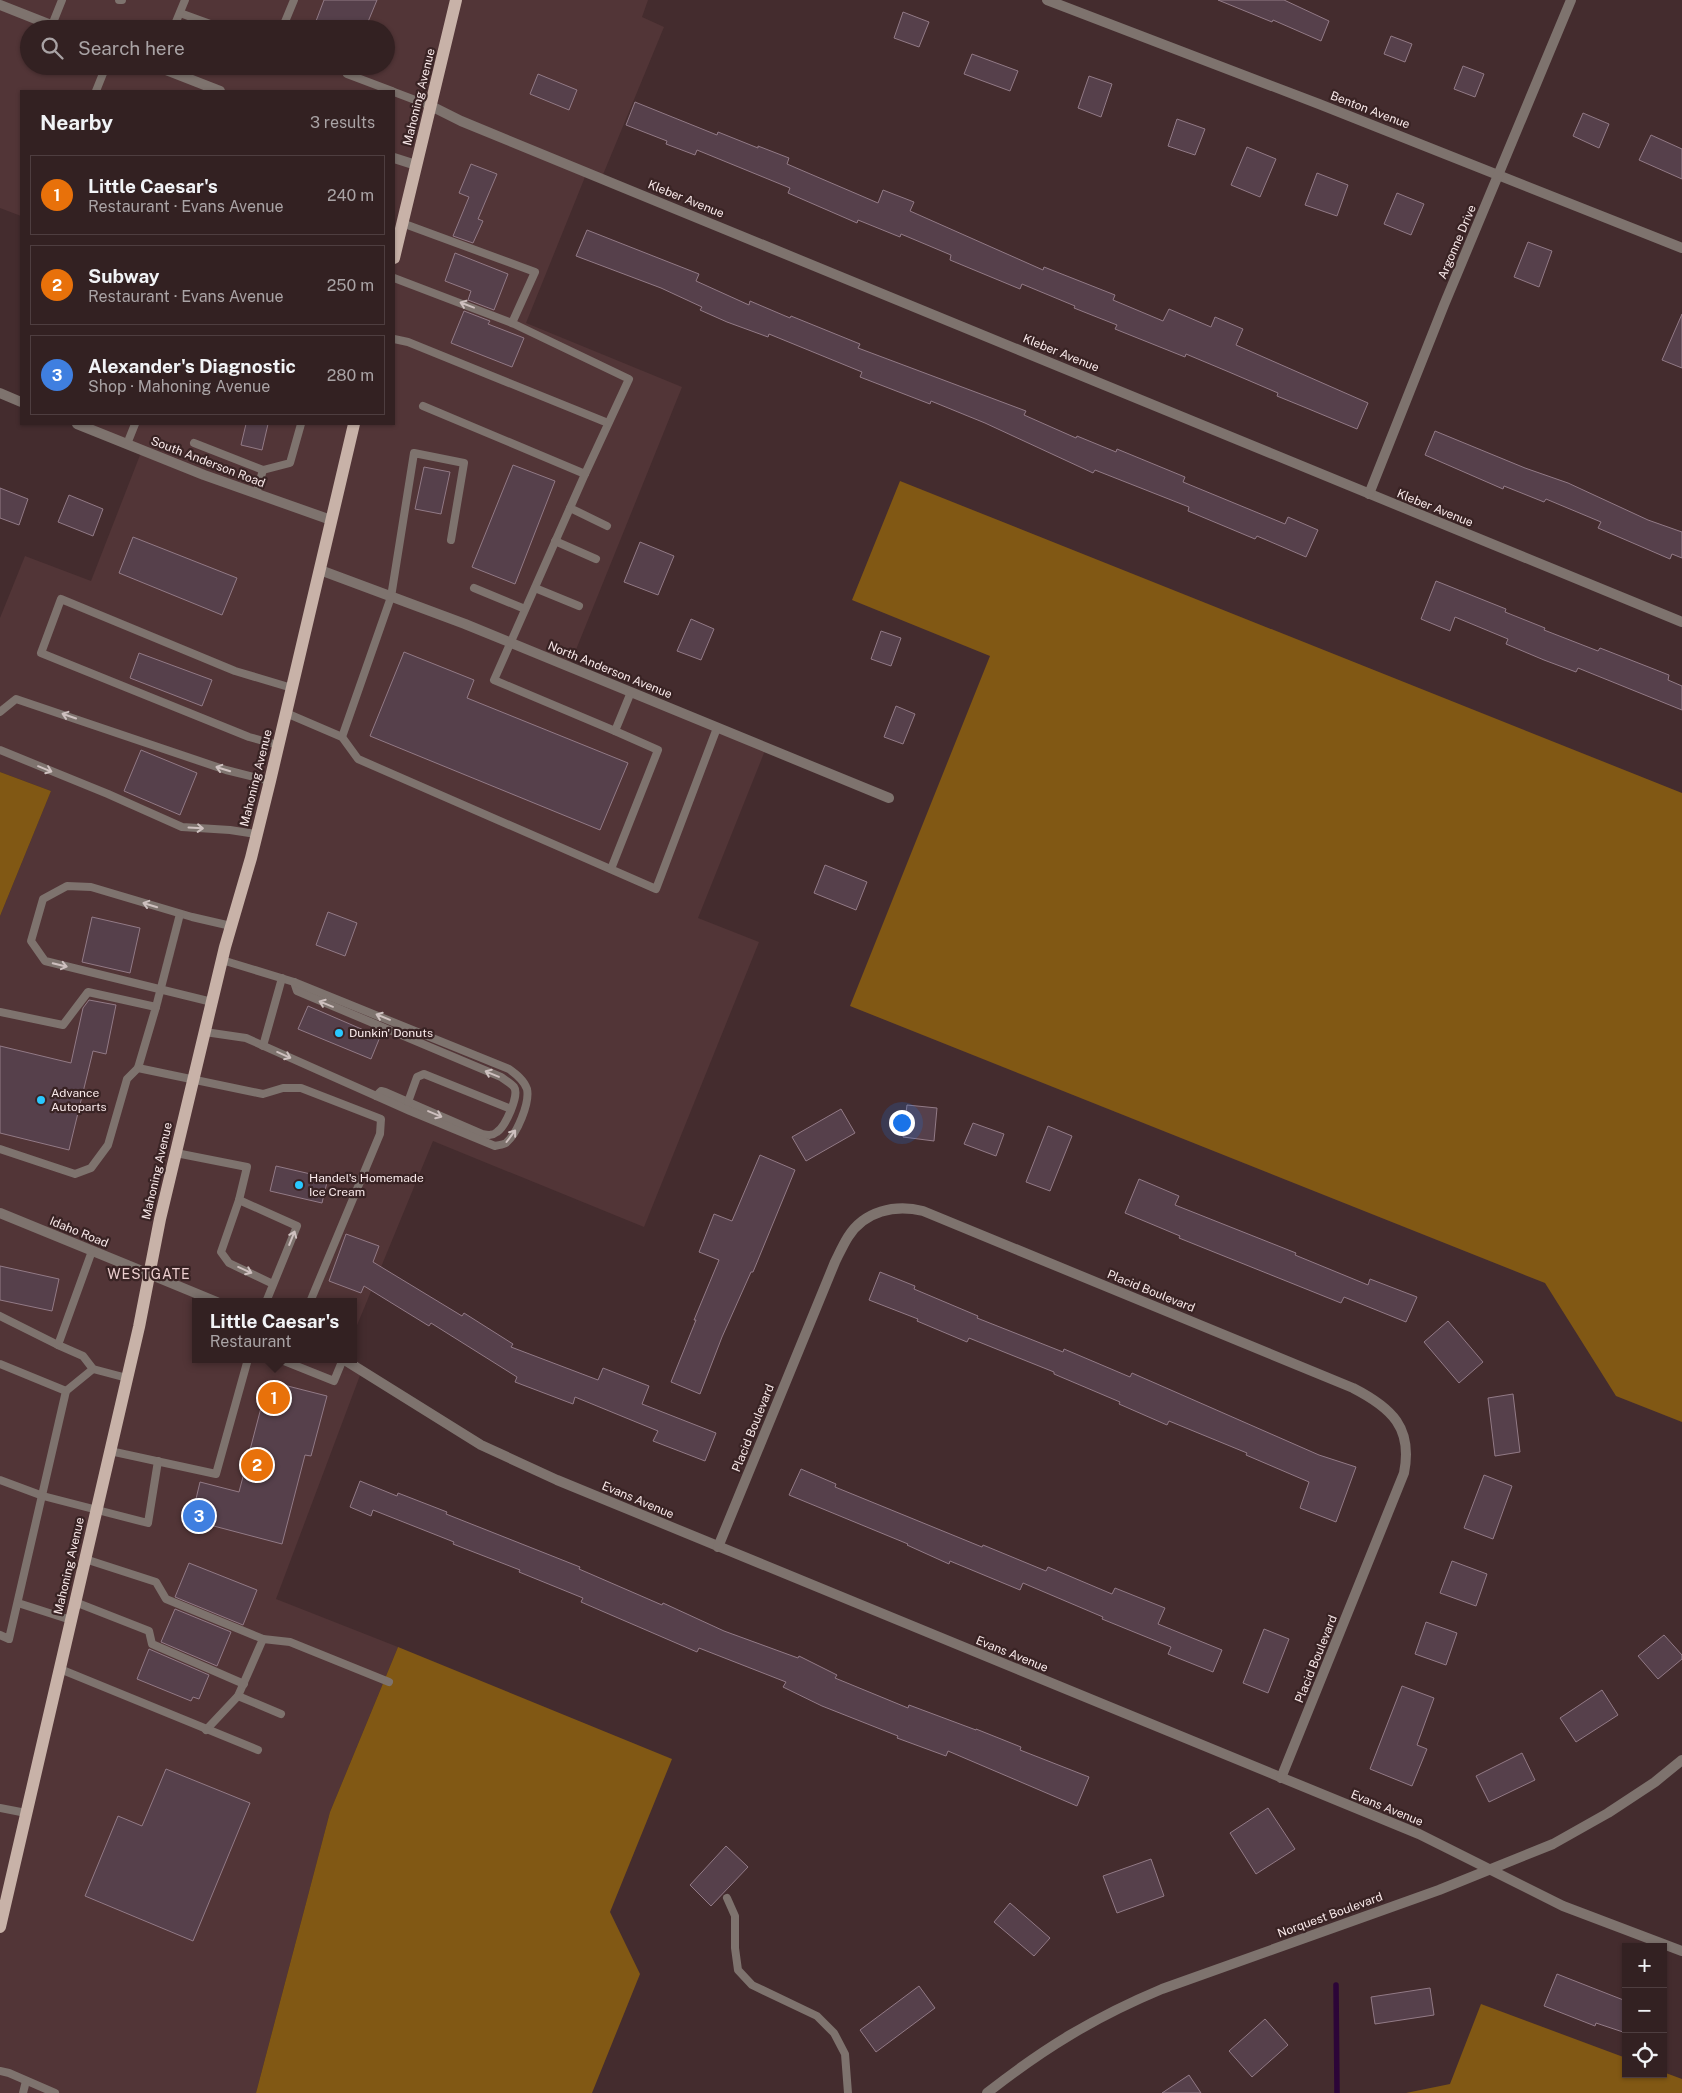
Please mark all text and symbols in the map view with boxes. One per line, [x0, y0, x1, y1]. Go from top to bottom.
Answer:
search box [20, 20, 395, 75]
icon: search [38, 34, 66, 62]
text: Search here [78, 37, 185, 59]
street label: Mahoning Avenue [400, 47, 438, 147]
street label: Benton Avenue [1328, 88, 1412, 132]
text: Nearby [40, 110, 113, 135]
text: 3 results [310, 113, 375, 132]
text: Little Caesar's [88, 175, 218, 197]
street label: Kleber Avenue [646, 177, 726, 221]
text: 1 [54, 186, 60, 205]
text: 240 m [327, 186, 374, 205]
text: Restaurant · Evans Avenue [88, 197, 284, 216]
street label: Argonne Drive [1435, 203, 1479, 281]
text: Subway [88, 265, 160, 287]
text: 2 [52, 276, 62, 295]
text: 250 m [327, 276, 374, 295]
text: Restaurant · Evans Avenue [88, 287, 284, 306]
one-way arrow [460, 300, 475, 309]
street label: Kleber Avenue [1021, 331, 1101, 375]
text: Alexander's Diagnostic [88, 355, 296, 377]
text: 3 [52, 366, 62, 385]
text: 280 m [327, 366, 374, 385]
text: Shop · Mahoning Avenue [88, 377, 270, 396]
street label: South Anderson Road [149, 434, 267, 490]
street label: Kleber Avenue [1395, 486, 1475, 530]
street label: North Anderson Avenue [546, 639, 674, 701]
one-way arrow [61, 711, 77, 721]
street label: Mahoning Avenue [237, 728, 275, 828]
one-way arrow [215, 763, 231, 773]
one-way arrow [37, 764, 52, 774]
one-way arrow [187, 824, 203, 833]
one-way arrow [142, 899, 158, 909]
one-way arrow [52, 961, 68, 970]
one-way arrow [319, 999, 334, 1008]
one-way arrow [375, 1012, 391, 1021]
place label: Dunkin' Donuts [349, 1026, 433, 1040]
marker: Dunkin' Donuts [333, 1027, 345, 1039]
one-way arrow [276, 1051, 291, 1061]
one-way arrow [485, 1068, 500, 1078]
place label: Advance Autoparts [51, 1086, 107, 1114]
marker: Advance Autoparts [35, 1094, 47, 1106]
one-way arrow [427, 1109, 442, 1119]
your location [889, 1110, 915, 1136]
street label: Mahoning Avenue [139, 1121, 175, 1221]
one-way arrow [506, 1129, 516, 1143]
place label: Handel's Homemade Ice Cream [309, 1171, 424, 1199]
marker: Handel's Homemade Ice Cream [293, 1179, 305, 1191]
street label: Idaho Road [48, 1214, 110, 1250]
one-way arrow [288, 1231, 297, 1246]
district label: WESTGATE [107, 1266, 191, 1282]
one-way arrow [237, 1266, 252, 1276]
street label: Placid Boulevard [1105, 1267, 1197, 1315]
popup [192, 1298, 357, 1363]
text: Little Caesar's [210, 1310, 339, 1332]
text: Restaurant [210, 1332, 291, 1351]
pin: 1 [258, 1379, 290, 1417]
street label: Placid Boulevard [729, 1382, 777, 1474]
pin: 2 [241, 1446, 273, 1484]
street label: Evans Avenue [600, 1479, 676, 1522]
pin: 3 [183, 1497, 215, 1535]
street label: Mahoning Avenue [51, 1516, 87, 1616]
street label: Placid Boulevard [1292, 1613, 1340, 1705]
street label: Evans Avenue [974, 1633, 1050, 1675]
street label: Evans Avenue [1349, 1787, 1425, 1829]
street label: Norquest Boulevard [1275, 1889, 1385, 1941]
map controls [1622, 1943, 1667, 2078]
button: + [1622, 1943, 1667, 1988]
button: − [1622, 1988, 1667, 2033]
button: locate [1622, 2033, 1667, 2078]

